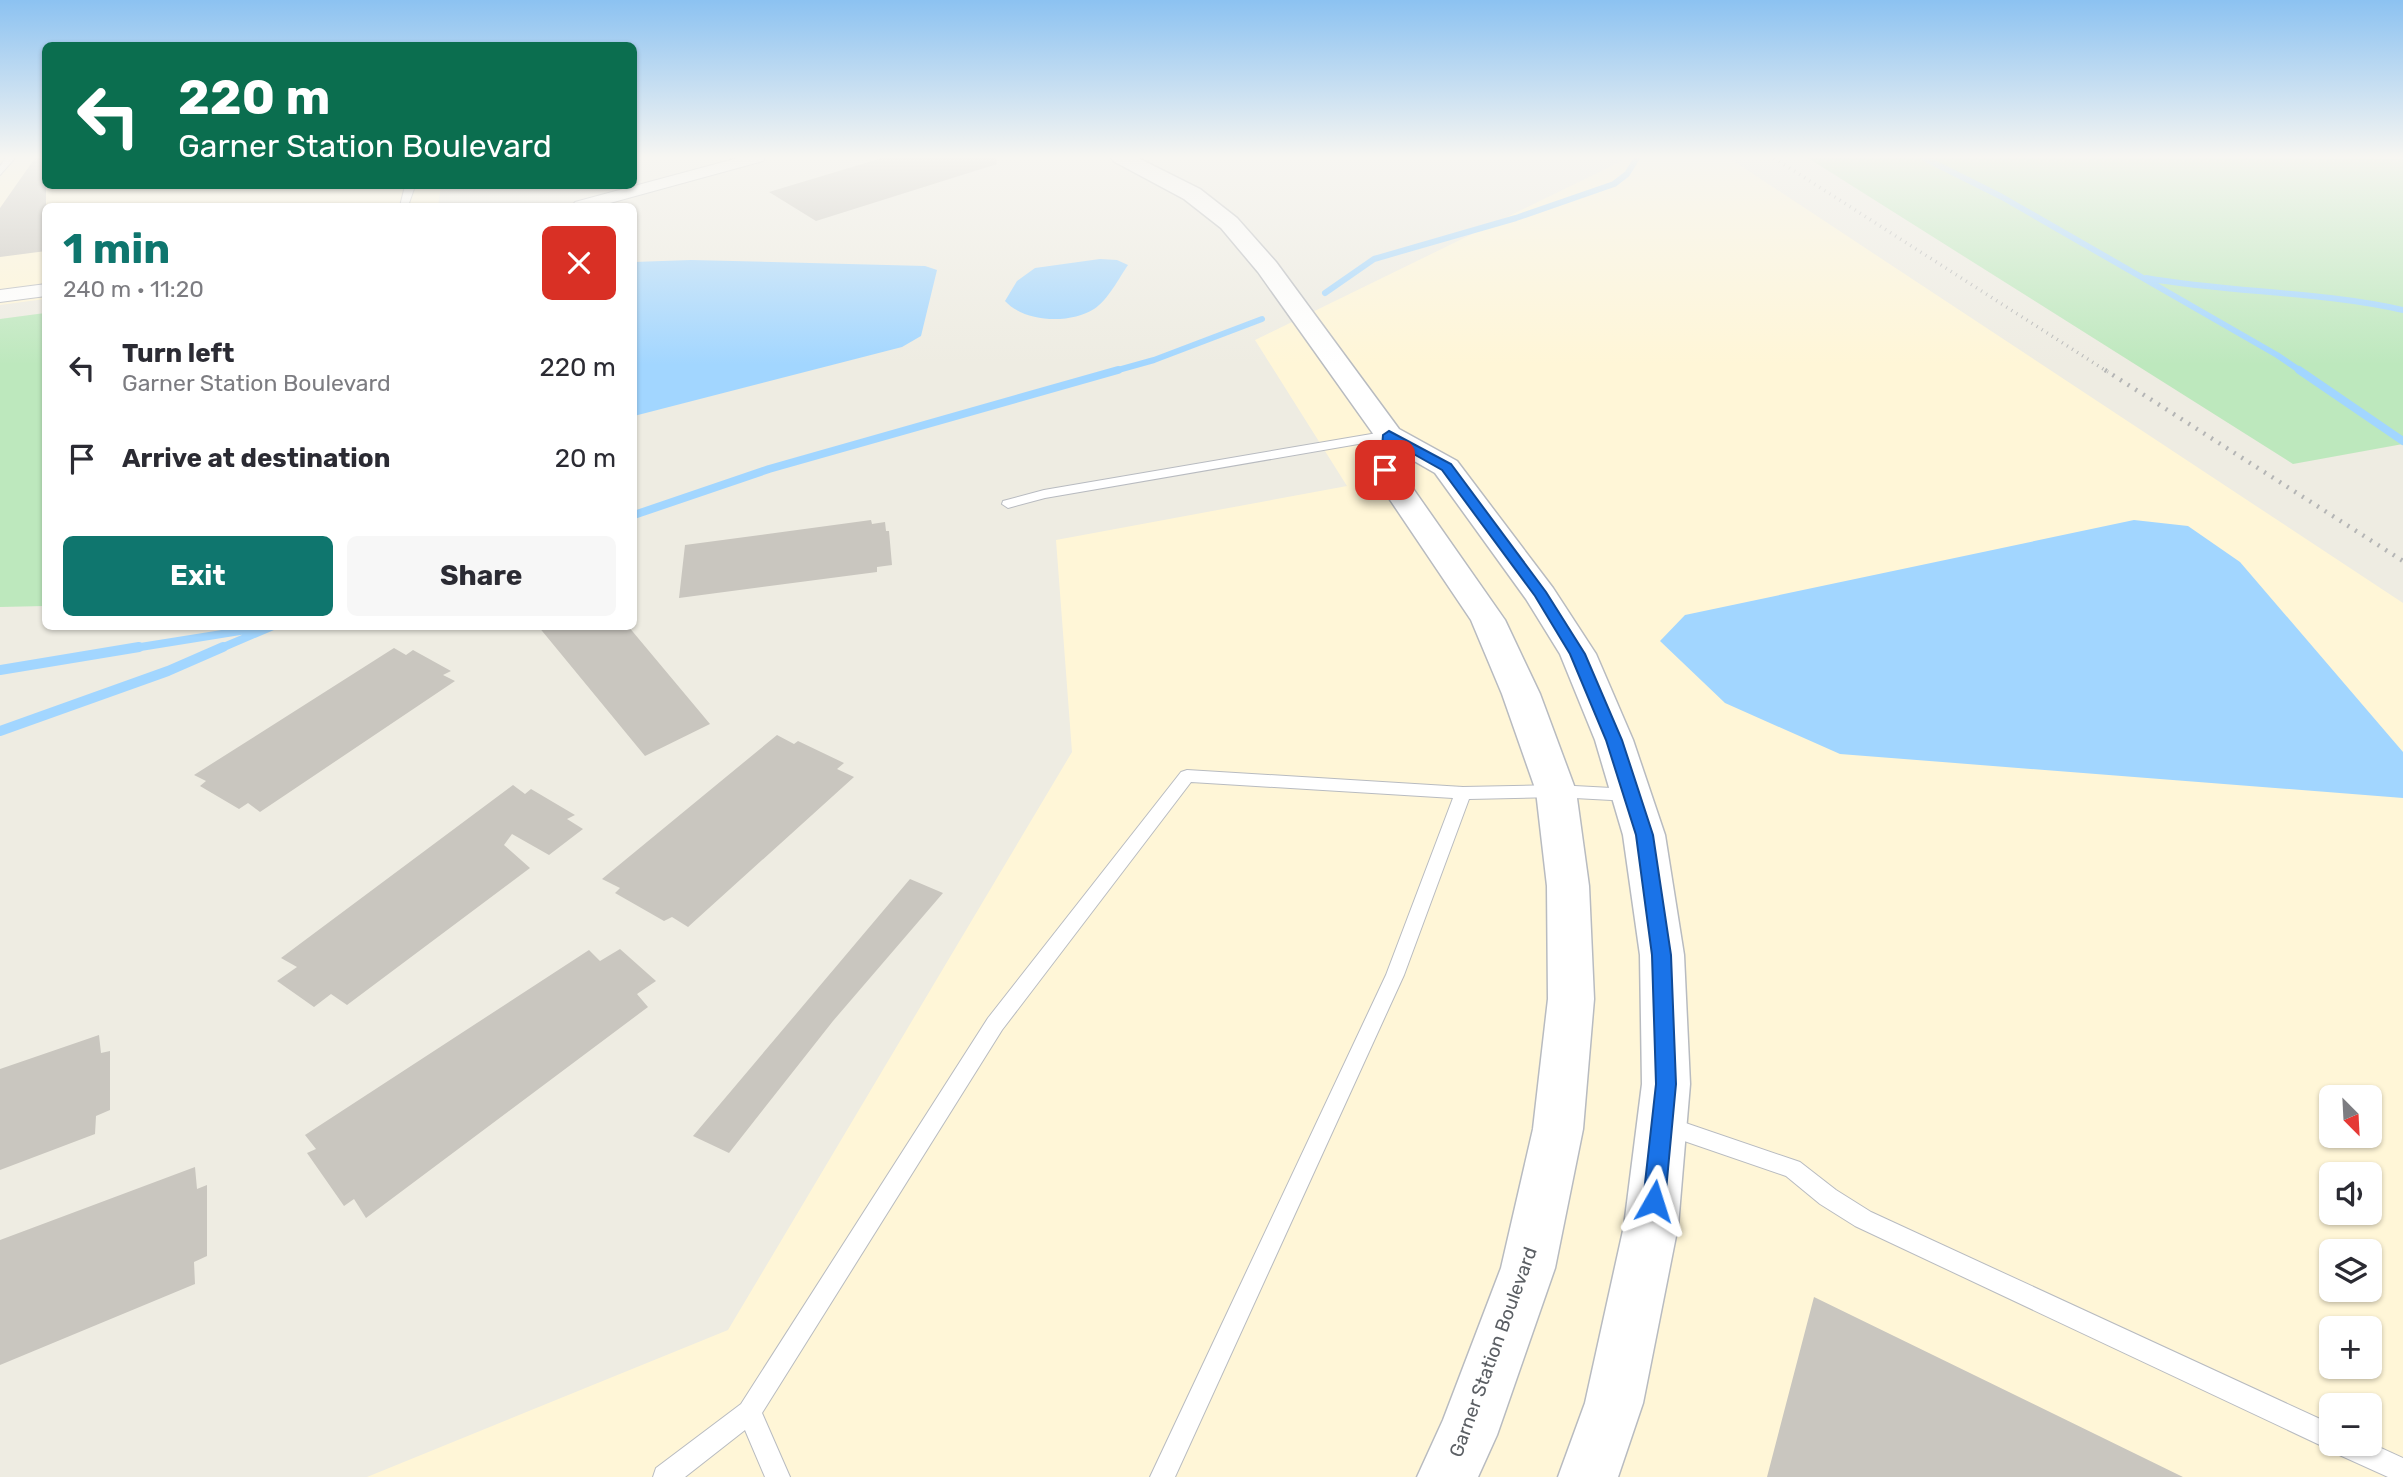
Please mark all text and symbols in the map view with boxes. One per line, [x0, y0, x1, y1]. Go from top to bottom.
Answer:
text: 220 m [178, 68, 330, 126]
icon: left [63, 70, 154, 161]
text: Garner Station Boulevard [178, 127, 552, 165]
text: 1 min [63, 224, 170, 274]
button: close [542, 226, 616, 300]
text: 240 m · 11:20 [63, 275, 204, 303]
text: Turn left [122, 338, 234, 369]
icon: left [63, 349, 101, 387]
text: 220 m [539, 352, 616, 383]
text: Garner Station Boulevard [122, 369, 391, 397]
icon: arrive [63, 440, 101, 478]
pin [1355, 440, 1415, 500]
text: Arrive at destination [122, 443, 390, 474]
text: 20 m [555, 443, 616, 474]
icon: arrive [1366, 451, 1404, 489]
button: Exit [63, 536, 333, 616]
button: Share [347, 536, 616, 616]
north arrow [2319, 1085, 2382, 1148]
map controls [2319, 1085, 2382, 1456]
button: sound [2319, 1162, 2382, 1225]
position arrow [1617, 1164, 1691, 1238]
button: layers [2319, 1239, 2382, 1302]
street label: Garner Station Boulevard [1444, 1244, 1542, 1460]
button: + [2319, 1316, 2382, 1379]
button: − [2319, 1393, 2382, 1456]

